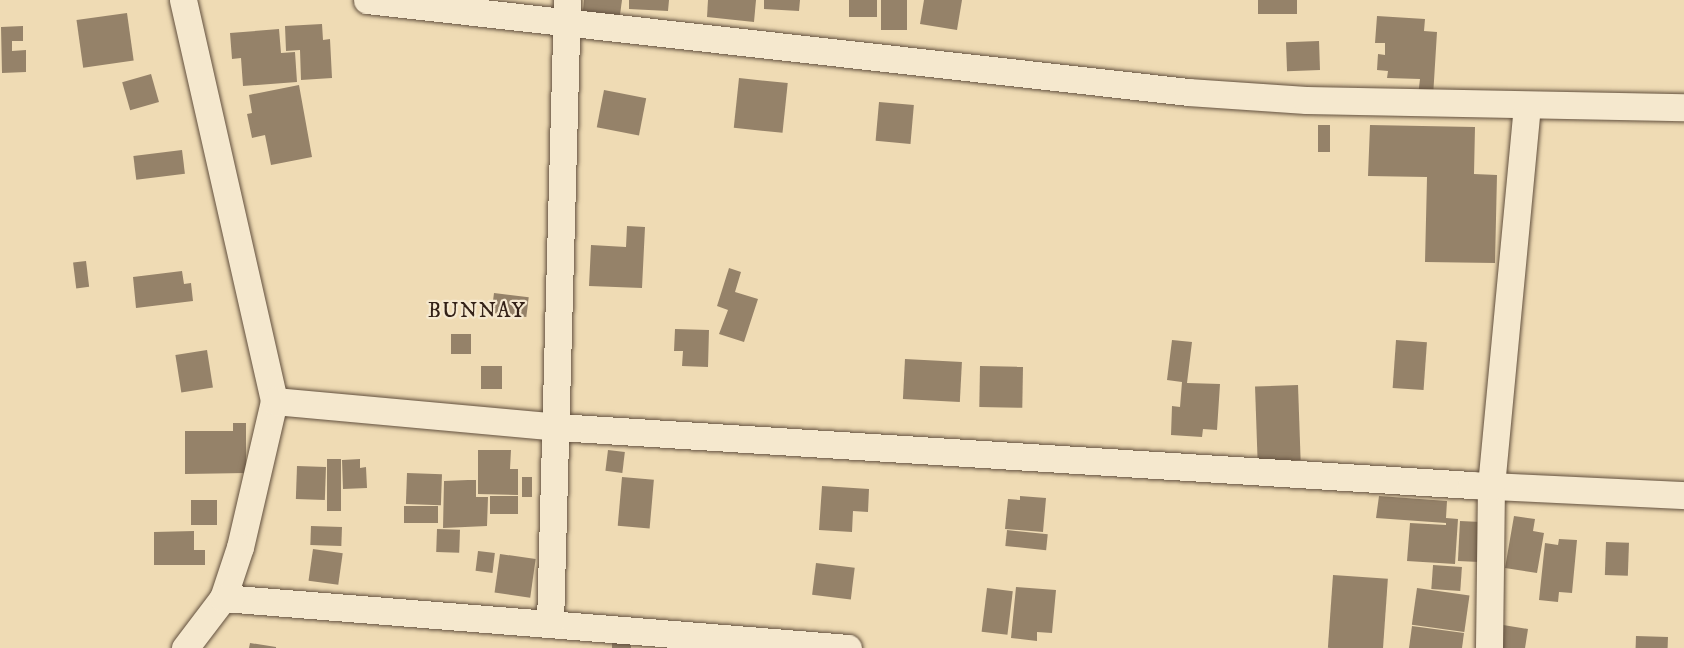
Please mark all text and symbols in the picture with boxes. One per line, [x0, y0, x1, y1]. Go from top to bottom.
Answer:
district label: BUNNAY [428, 298, 526, 324]

